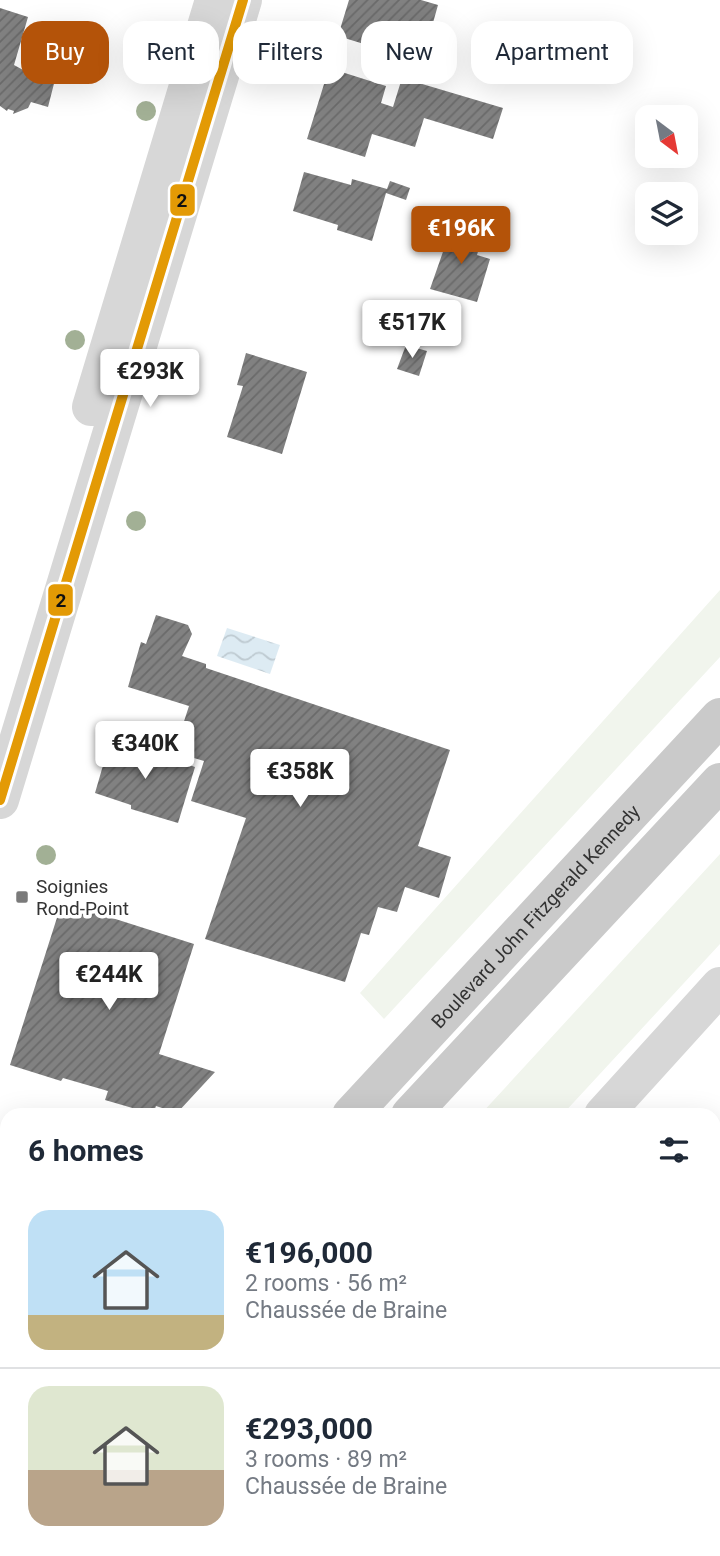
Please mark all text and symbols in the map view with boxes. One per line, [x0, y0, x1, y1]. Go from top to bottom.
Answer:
chip: Buy [21, 21, 109, 84]
chip: Rent [123, 21, 219, 84]
chip: Filters [233, 21, 347, 84]
chip: New [361, 21, 457, 84]
chip: Apartment [471, 21, 633, 84]
north arrow [635, 105, 698, 168]
map controls [635, 105, 698, 245]
button: layers [635, 182, 698, 245]
line badge: 2 [169, 183, 196, 217]
text: 2 [177, 189, 188, 212]
pin: €196K [412, 206, 510, 266]
text: €196K [427, 215, 495, 242]
pin: €517K [363, 300, 461, 360]
text: €517K [378, 309, 446, 336]
pin: €293K [101, 350, 199, 409]
text: €293K [116, 358, 184, 385]
line badge: 2 [47, 583, 74, 617]
text: 2 [56, 589, 67, 612]
pin: €340K [96, 722, 194, 781]
text: €340K [111, 730, 179, 757]
pin: €358K [251, 750, 349, 809]
text: €358K [266, 758, 334, 785]
street label: Boulevard John Fitzgerald Kennedy [426, 800, 645, 1033]
place label: Soignies Rond-Point [36, 875, 129, 920]
marker: Soignies Rond-Point [14, 889, 30, 905]
pin: €244K [60, 953, 158, 1012]
text: €244K [75, 961, 143, 988]
icon: filters [655, 1131, 693, 1169]
text: 6 homes [28, 1133, 144, 1168]
text: €196,000 [245, 1235, 373, 1270]
icon: home [84, 1238, 168, 1322]
text: 2 rooms · 56 m² [245, 1270, 407, 1297]
text: Chaussée de Braine [245, 1297, 447, 1324]
text: €293,000 [245, 1411, 373, 1446]
icon: home [84, 1414, 168, 1498]
text: 3 rooms · 89 m² [245, 1446, 407, 1473]
text: Chaussée de Braine [245, 1473, 447, 1500]

